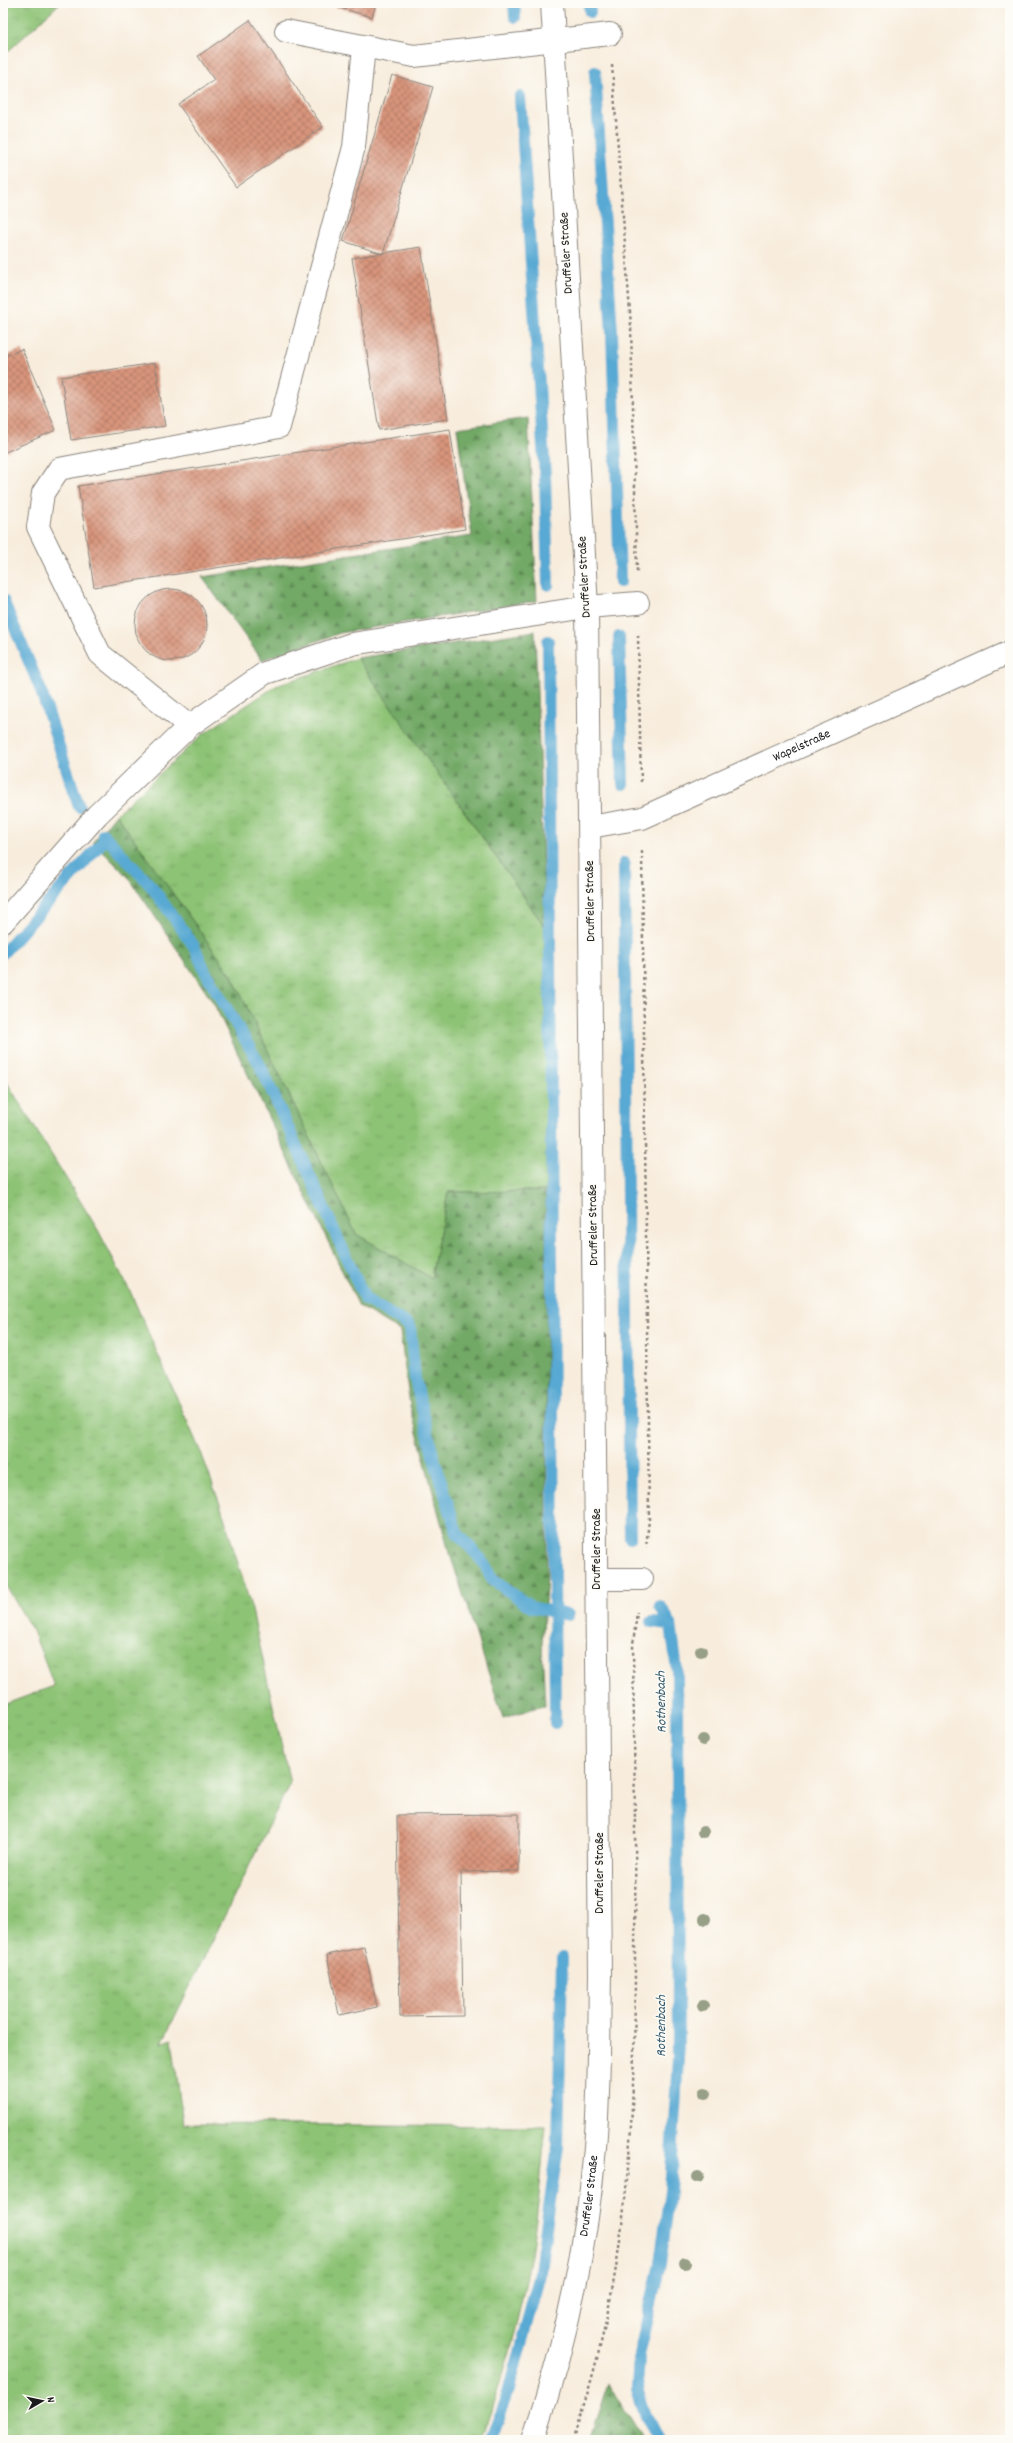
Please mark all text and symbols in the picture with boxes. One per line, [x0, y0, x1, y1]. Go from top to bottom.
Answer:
street label: Druffeler Straße [555, 211, 579, 294]
street label: Druffeler Straße [573, 535, 597, 618]
street label: Wapelstraße [770, 725, 834, 767]
street label: Druffeler Straße [581, 860, 601, 942]
street label: Druffeler Straße [584, 1184, 604, 1266]
street label: Druffeler Straße [588, 1508, 607, 1590]
water label: Rothenbach [651, 1670, 673, 1733]
street label: Druffeler Straße [591, 1832, 610, 1914]
water label: Rothenbach [652, 1994, 672, 2057]
street label: Druffeler Straße [575, 2154, 604, 2238]
north arrow [22, 2381, 62, 2421]
text: N [42, 2396, 58, 2404]

